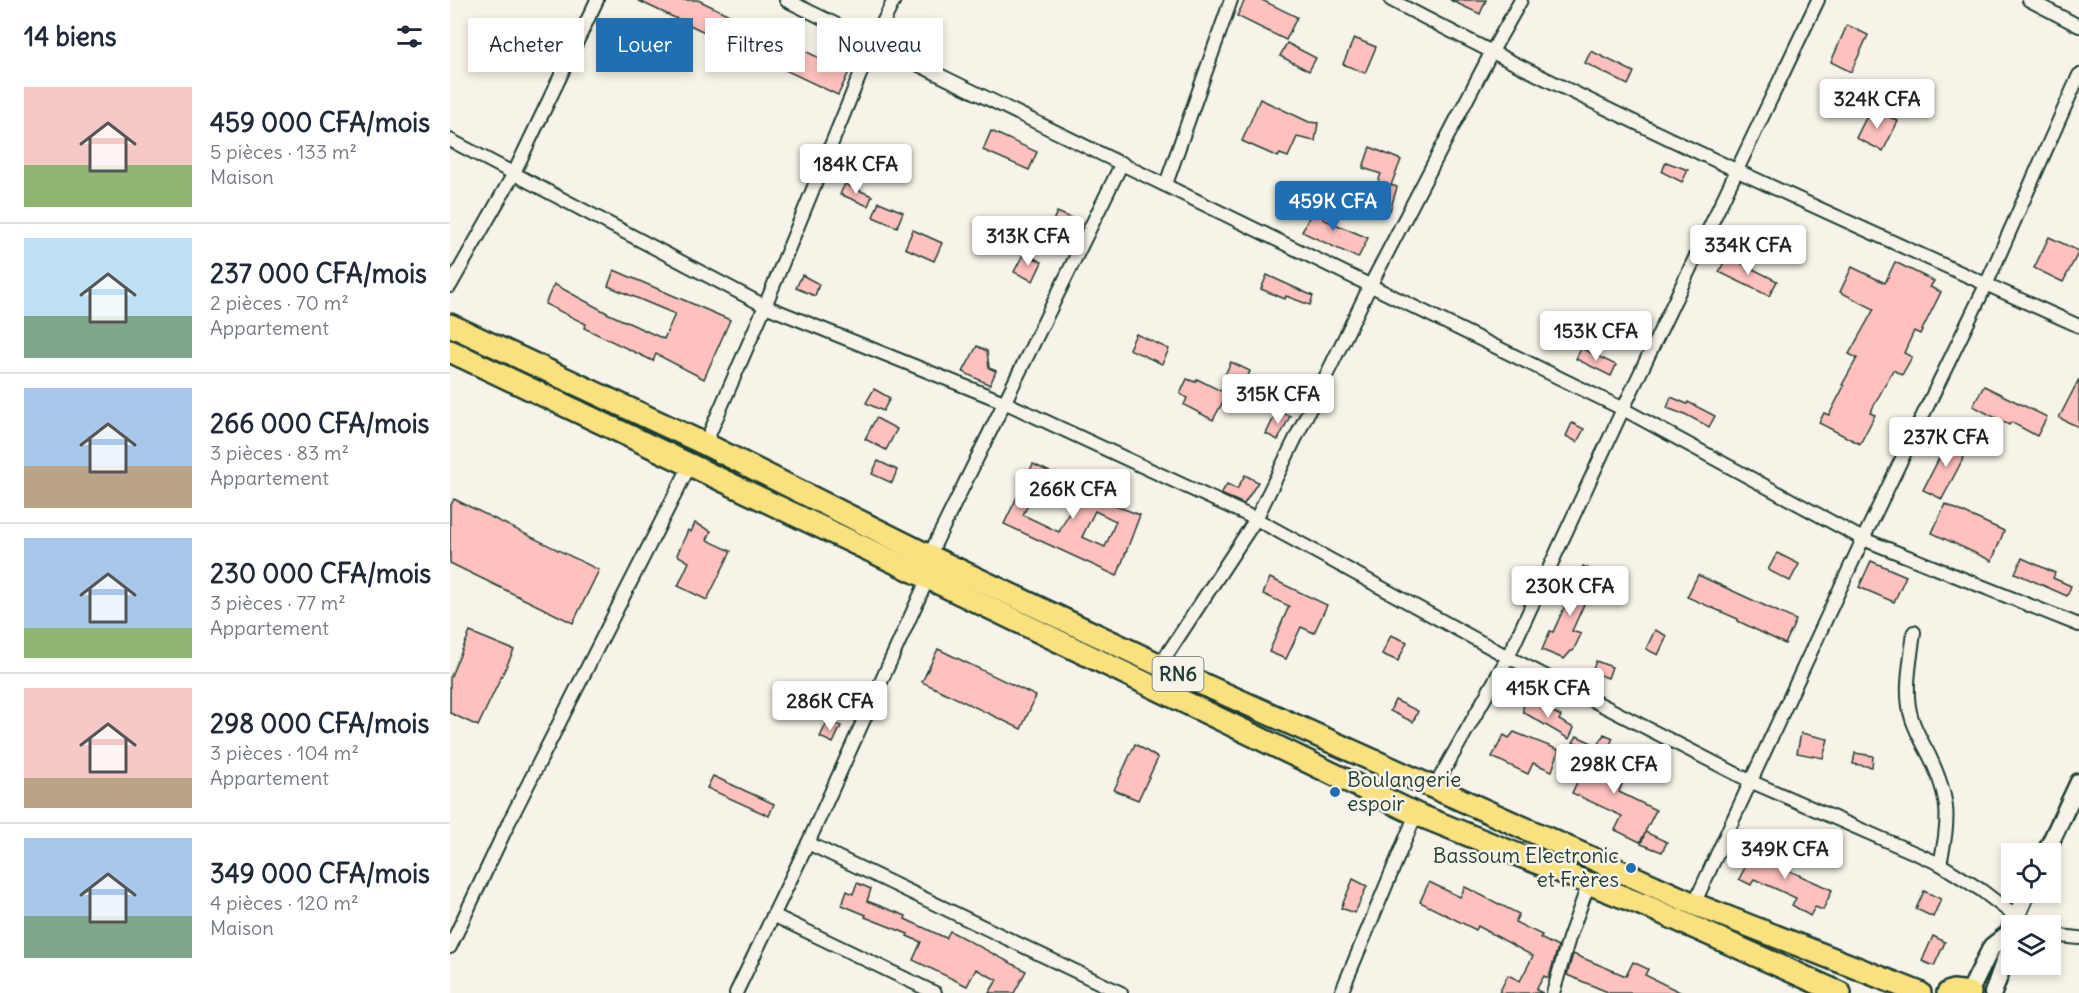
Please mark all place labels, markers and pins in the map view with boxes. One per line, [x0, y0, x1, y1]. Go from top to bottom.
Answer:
pin: 324K CFA [1815, 79, 1939, 130]
pin: 184K CFA [794, 144, 918, 195]
pin: 459K CFA [1271, 181, 1395, 232]
pin: 313K CFA [966, 216, 1090, 267]
pin: 334K CFA [1686, 225, 1810, 276]
pin: 153K CFA [1534, 311, 1658, 362]
pin: 315K CFA [1216, 374, 1340, 425]
pin: 237K CFA [1884, 417, 2008, 468]
pin: 266K CFA [1011, 469, 1135, 520]
pin: 230K CFA [1508, 566, 1632, 617]
pin: 415K CFA [1486, 668, 1610, 719]
pin: 286K CFA [768, 681, 892, 732]
pin: 298K CFA [1552, 744, 1676, 795]
place label: Boulangerie espoir [1347, 766, 1461, 817]
marker: Boulangerie espoir [1328, 785, 1342, 799]
pin: 349K CFA [1723, 829, 1847, 880]
place label: Bassoum Electronic et Frères [1433, 842, 1619, 893]
marker: Bassoum Electronic et Frères [1624, 861, 1638, 875]

